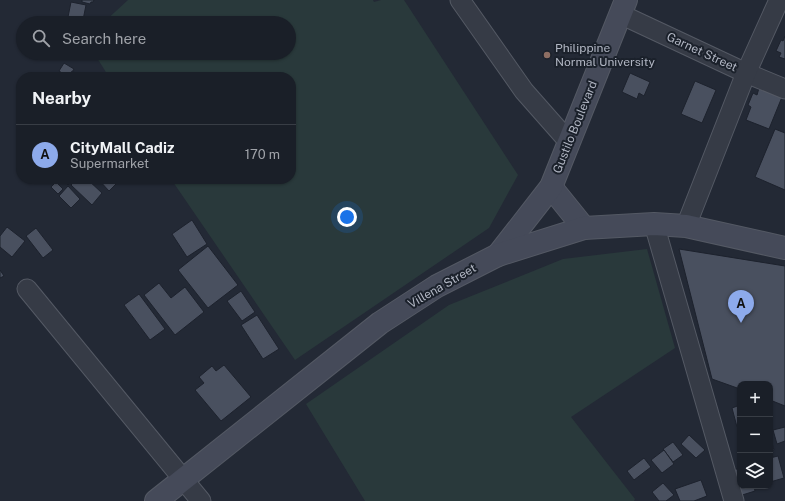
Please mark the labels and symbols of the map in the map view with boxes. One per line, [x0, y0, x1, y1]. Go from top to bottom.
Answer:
street label: Garnet Street [665, 30, 740, 75]
place label: Philippine Normal University [555, 41, 655, 69]
marker: Philippine Normal University [542, 50, 552, 60]
street label: Gustilo Boulevard [550, 79, 600, 175]
your location [337, 207, 357, 227]
street label: Villena Street [405, 261, 479, 311]
pin: A [728, 290, 754, 323]

